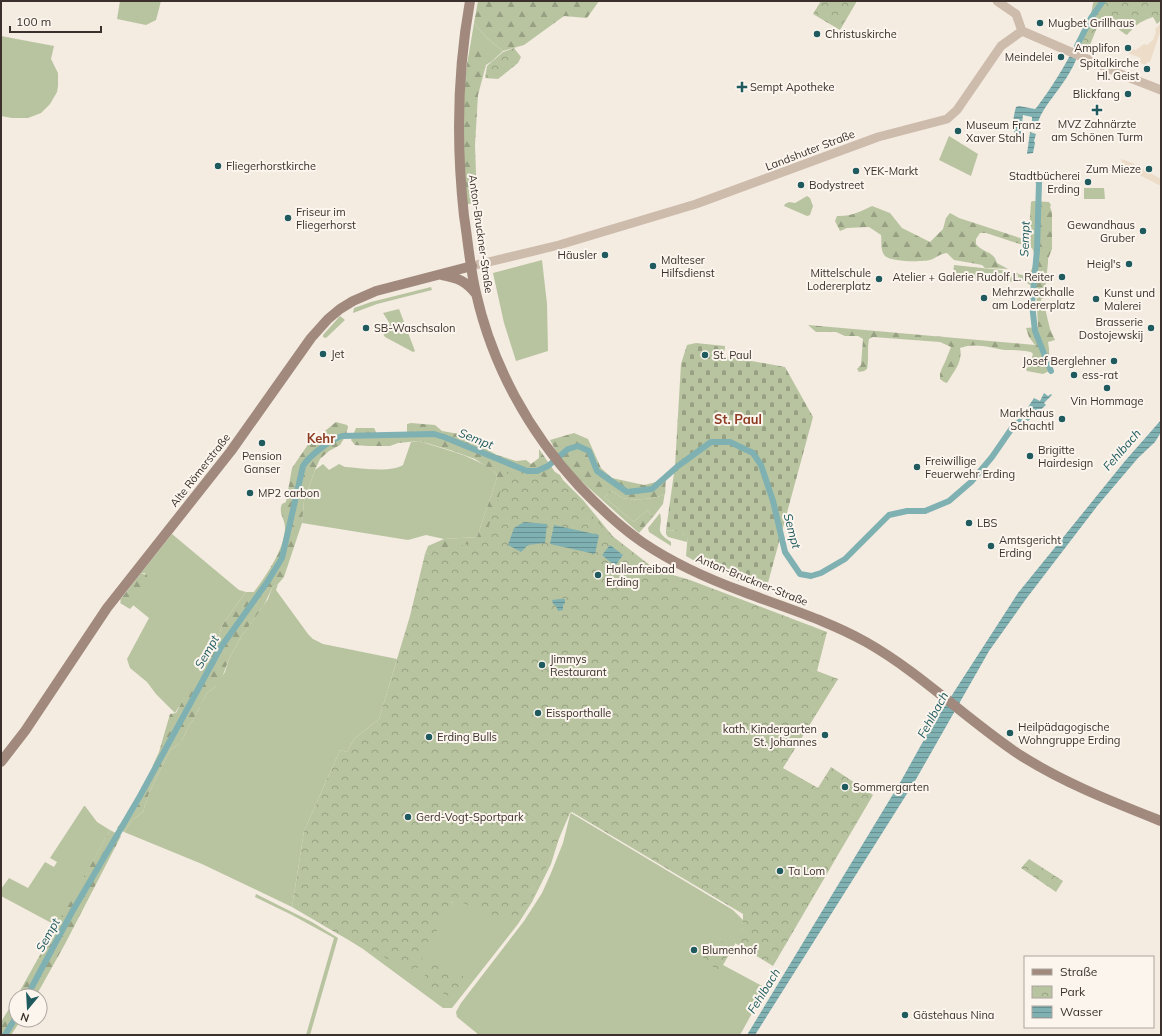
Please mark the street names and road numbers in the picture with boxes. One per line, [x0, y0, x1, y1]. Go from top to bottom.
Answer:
street label: Landshuter Straße [763, 126, 857, 174]
street label: Anton-Bruckner-Straße [466, 174, 496, 294]
street label: Alte Römerstraße [167, 430, 233, 510]
street label: Anton-Bruckner-Straße [694, 551, 810, 609]

